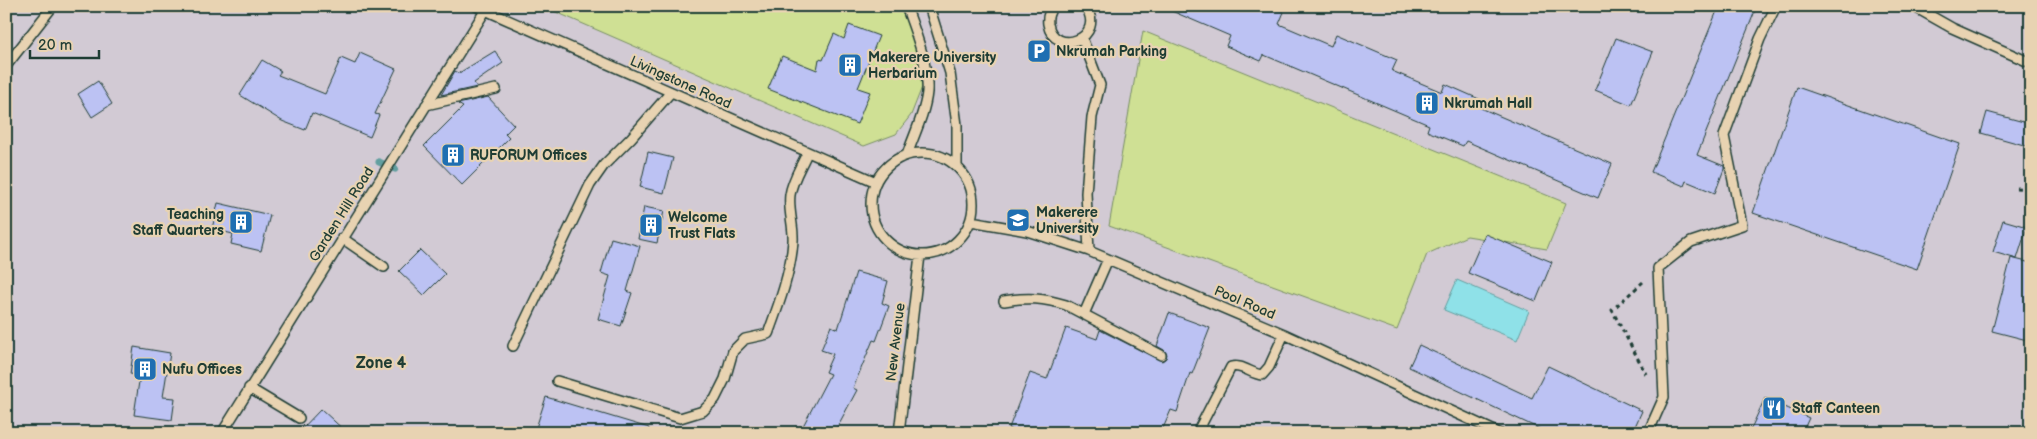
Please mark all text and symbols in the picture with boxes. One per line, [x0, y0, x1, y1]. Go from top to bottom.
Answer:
scale bar [30, 28, 99, 60]
text: 20 m [38, 36, 72, 55]
parking icon: Nkrumah Parking [1026, 38, 1052, 64]
place label: Nkrumah Parking [1056, 43, 1167, 60]
place label: Makerere University Herbarium [868, 49, 997, 82]
street label: Livingstone Road [627, 52, 734, 112]
building icon: Makerere University Herbarium [837, 52, 863, 78]
building icon: Nkrumah Hall [1414, 90, 1440, 116]
place label: Nkrumah Hall [1444, 95, 1532, 112]
building icon: RUFORUM Offices [440, 142, 466, 168]
place label: RUFORUM Offices [470, 147, 587, 164]
street label: Garden Hill Road [305, 164, 377, 265]
place label: Makerere University [1036, 204, 1099, 237]
place label: Teaching Staff Quarters [133, 206, 224, 239]
school or university icon: Makerere University [1005, 207, 1031, 233]
building icon: Teaching Staff Quarters [228, 209, 254, 235]
place label: Welcome Trust Flats [668, 209, 736, 242]
building icon: Welcome Trust Flats [638, 212, 664, 238]
street label: Pool Road [1212, 282, 1278, 323]
street label: New Avenue [882, 302, 909, 382]
district label: Zone 4 [356, 354, 407, 373]
building icon: Nufu Offices [132, 356, 158, 382]
place label: Nufu Offices [162, 361, 242, 378]
restaurant icon: Staff Canteen [1761, 395, 1787, 421]
place label: Staff Canteen [1792, 400, 1880, 417]

